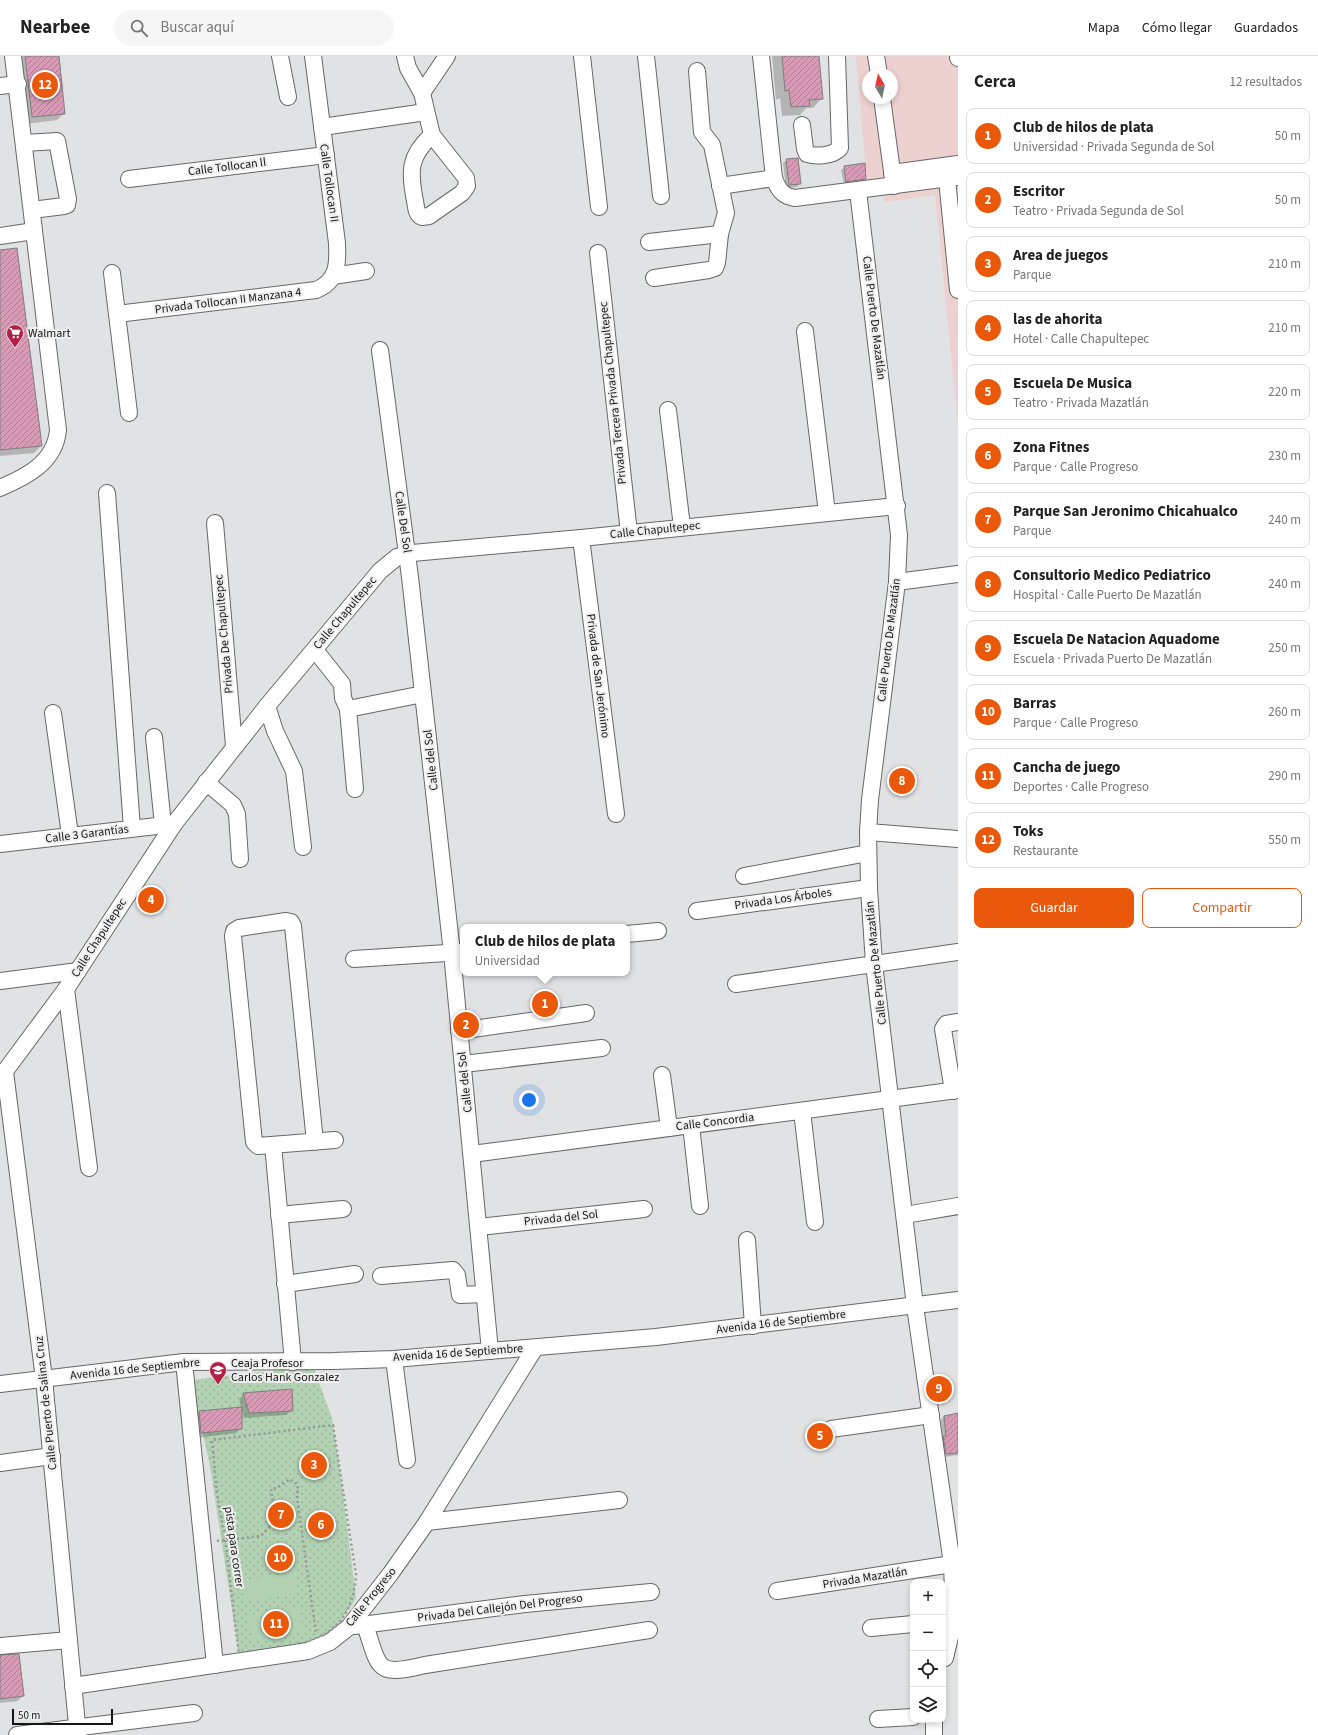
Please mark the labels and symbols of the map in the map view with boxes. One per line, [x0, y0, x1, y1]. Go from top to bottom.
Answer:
north arrow [862, 68, 898, 104]
pin: 12 [32, 70, 58, 100]
street label: Calle Tollocan II [315, 143, 343, 223]
street label: Calle Tollocan ll [187, 154, 267, 180]
street label: Calle Puerto De Mazatlán [858, 255, 890, 381]
street label: Privada Tollocan II Manzana 4 [154, 284, 302, 318]
street label: Privada Tercera Privada Chapultepec [595, 300, 631, 485]
supermarket icon: Walmart [5, 323, 25, 348]
place label: Walmart [28, 325, 71, 342]
street label: Calle Del Sol [390, 490, 416, 554]
street label: Calle Chapultepec [609, 517, 702, 543]
street label: Calle Chapultepec [309, 572, 381, 653]
street label: Privada De Chapultepec [210, 573, 238, 694]
street label: Calle Puerto De Mazatlán [873, 577, 905, 703]
street label: Privada de San Jerónimo [582, 613, 614, 739]
street label: Calle del Sol [419, 729, 443, 791]
pin: 8 [889, 766, 915, 796]
street label: Calle 3 Garantías [44, 820, 130, 848]
street label: Privada Los Árboles [733, 884, 833, 914]
pin: 4 [138, 885, 164, 915]
street label: Calle Chapultepec [67, 895, 131, 981]
street label: Calle Puerto De Mazatlán [861, 900, 891, 1026]
pin: 1 [532, 989, 558, 1019]
pin: 2 [453, 1010, 479, 1040]
street label: Calle del Sol [453, 1051, 477, 1113]
your location [519, 1090, 539, 1110]
street label: Calle Concordia [675, 1109, 755, 1135]
street label: Privada del Sol [523, 1206, 599, 1230]
street label: Avenida 16 de Septiembre [715, 1306, 847, 1338]
street label: Calle Puerto de Salina Cruz [31, 1335, 61, 1471]
street label: Avenida 16 de Septiembre [392, 1340, 524, 1366]
street label: Avenida 16 de Septiembre [69, 1354, 201, 1384]
place label: Ceaja Profesor Carlos Hank Gonzalez [231, 1355, 339, 1386]
school or university icon: Ceaja Profesor Carlos Hank Gonzalez [208, 1360, 228, 1385]
pin: 9 [926, 1374, 952, 1404]
pin: 5 [807, 1421, 833, 1451]
pin: 3 [301, 1450, 327, 1480]
pin: 7 [268, 1500, 294, 1530]
street label: pista para correr [220, 1505, 248, 1589]
pin: 6 [308, 1510, 334, 1540]
pin: 10 [267, 1543, 293, 1573]
street label: Privada Mazatlán [821, 1563, 909, 1593]
street label: Calle Progreso [342, 1564, 400, 1630]
street label: Privada Del Callejón Del Progreso [416, 1589, 584, 1627]
pin: 11 [263, 1609, 289, 1639]
scale bar [12, 1707, 113, 1726]

